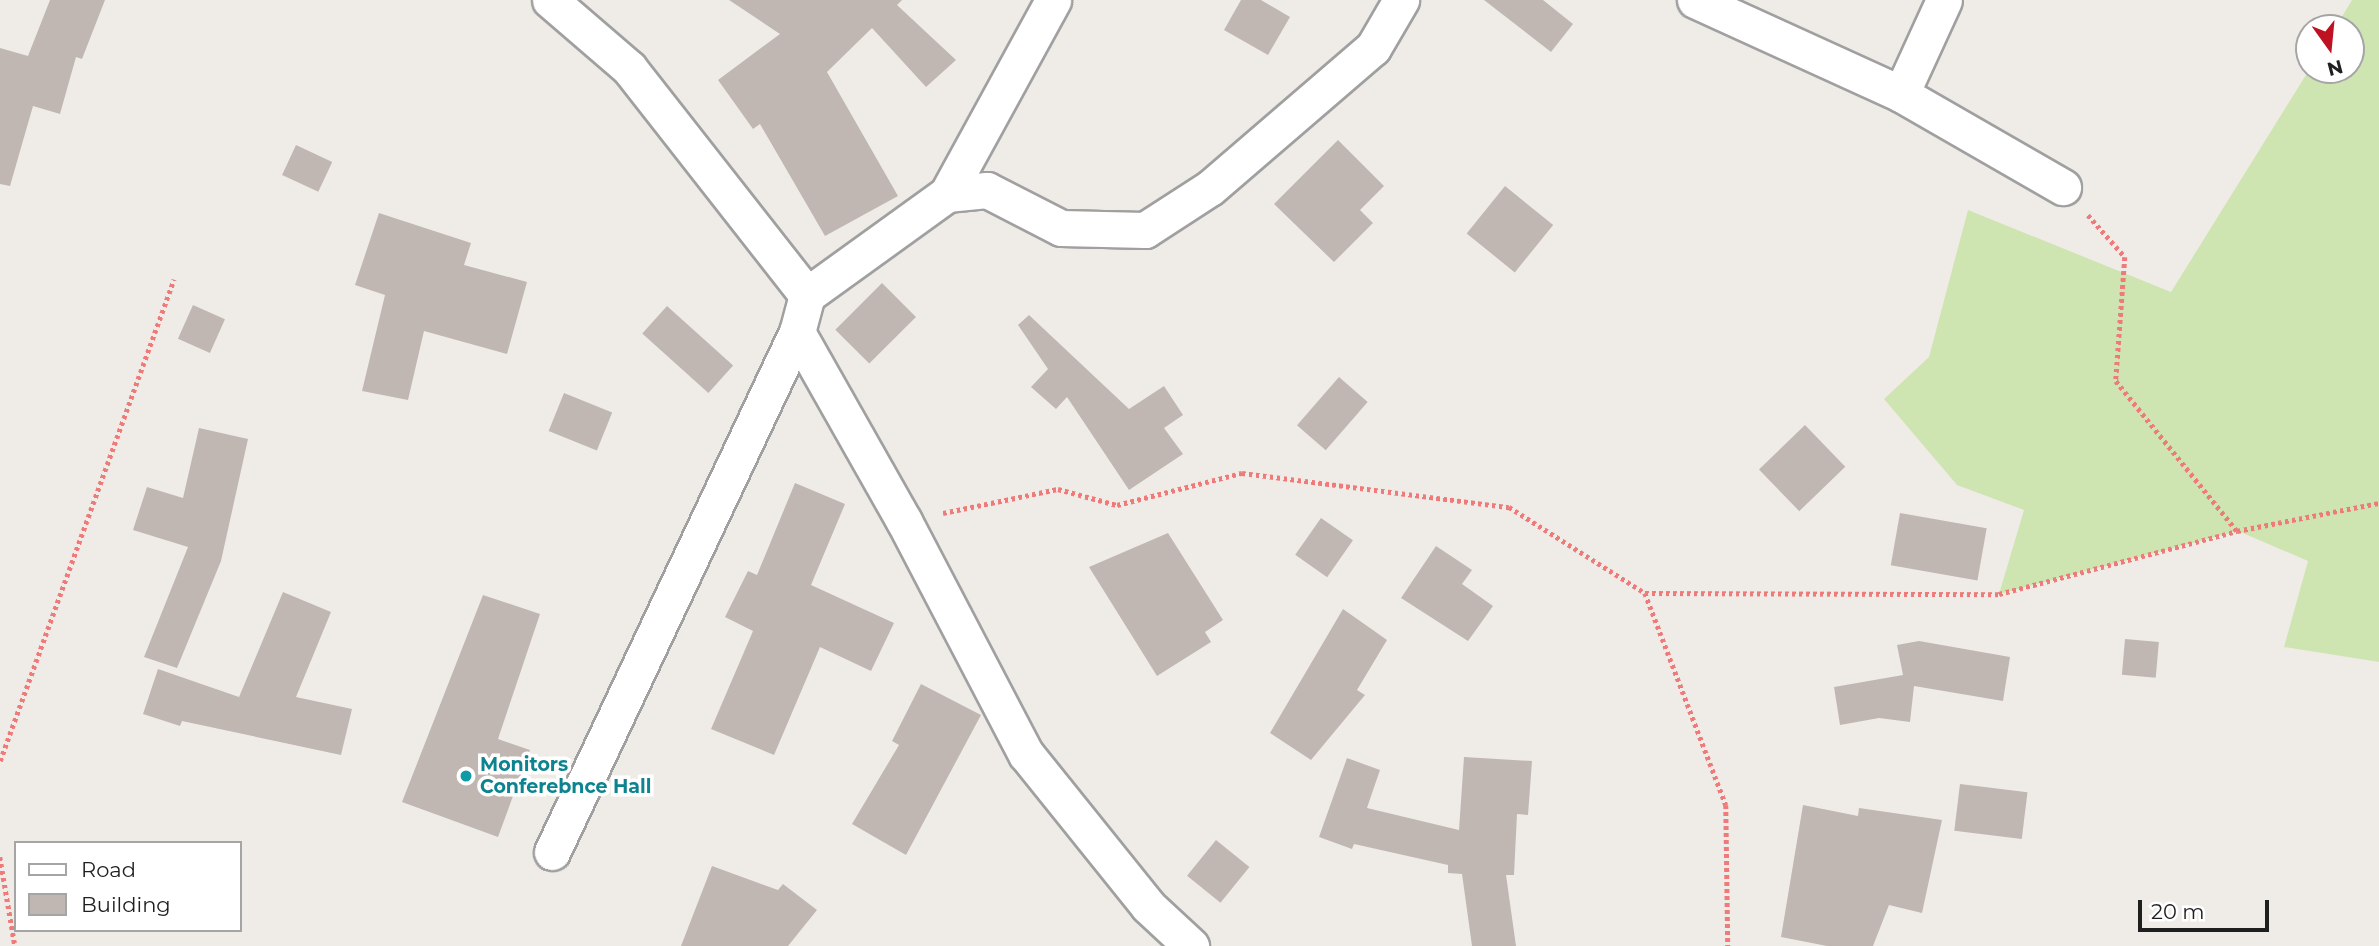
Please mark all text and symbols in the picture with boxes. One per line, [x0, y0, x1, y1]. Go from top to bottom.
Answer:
north arrow [2295, 14, 2365, 84]
text: N [2325, 55, 2345, 81]
place label: Monitors Conferebnce Hall [480, 754, 651, 798]
marker: Monitors Conferebnce Hall [458, 768, 474, 784]
legend [14, 841, 242, 932]
text: Road [81, 857, 136, 882]
scale bar [2141, 886, 2272, 930]
text: Building [81, 892, 171, 917]
text: 20 m [2151, 899, 2205, 924]

